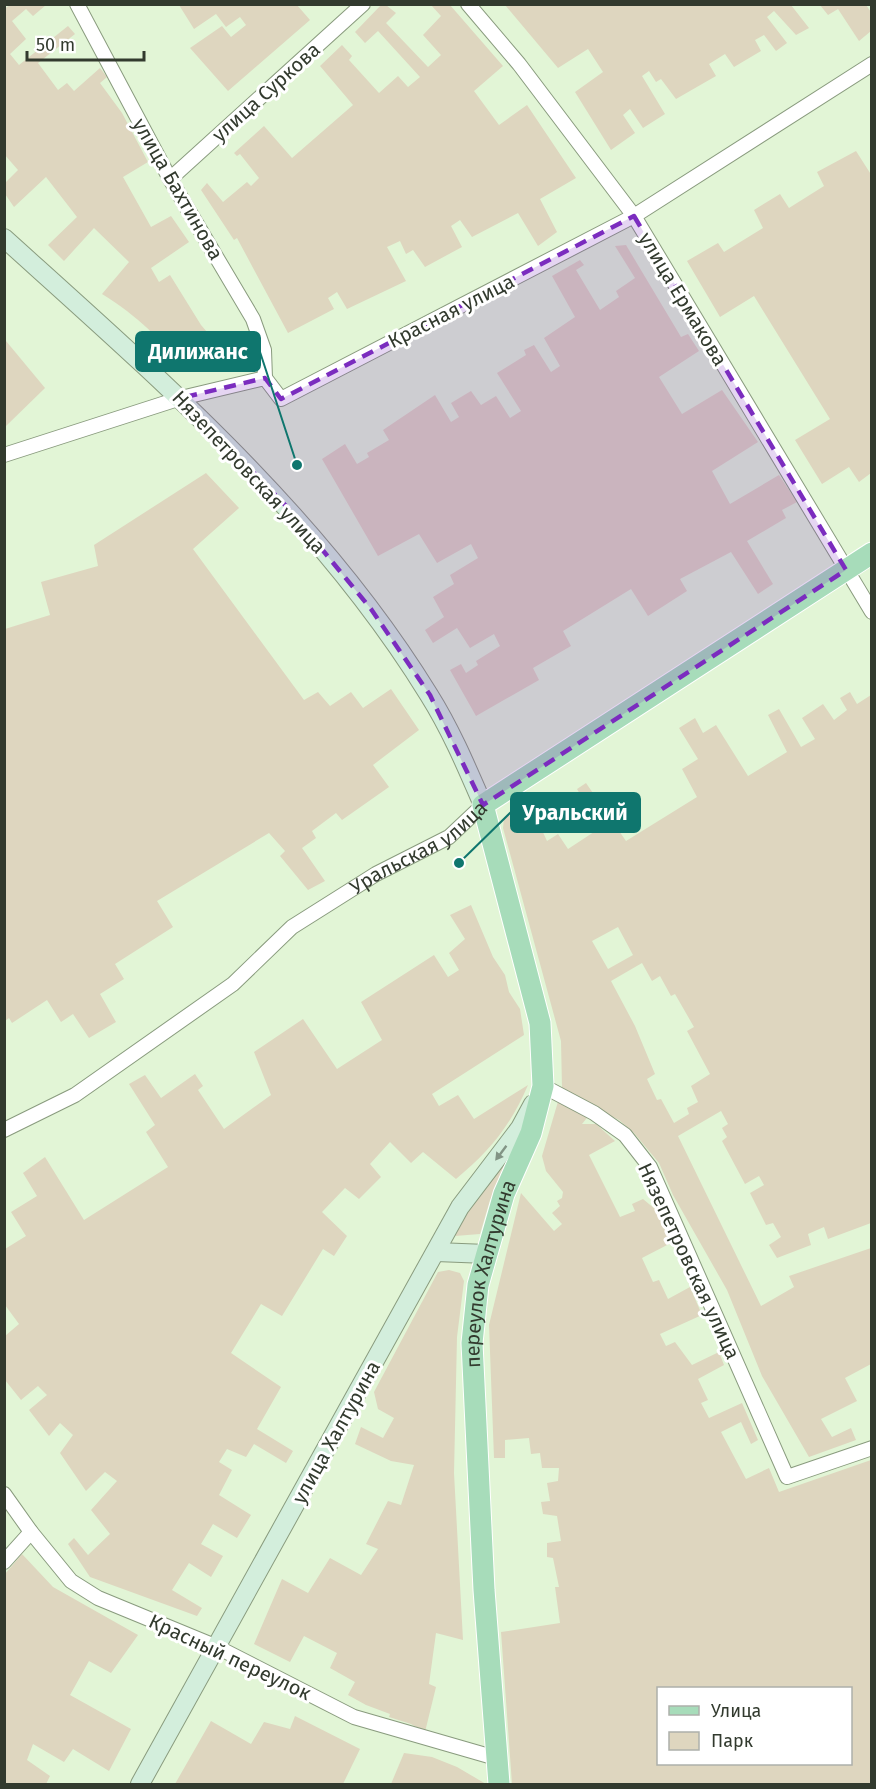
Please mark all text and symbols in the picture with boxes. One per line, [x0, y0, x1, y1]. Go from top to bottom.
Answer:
scale bar [27, 24, 144, 62]
text: 50 m [36, 34, 75, 56]
street label: улица Суркова [207, 37, 325, 147]
street label: улица Бахтинова [128, 114, 228, 264]
street label: улица Ермакова [634, 228, 732, 370]
street label: Красная улица [384, 269, 518, 353]
callout: Дилижанс [136, 332, 260, 371]
text: Дилижанс [147, 339, 248, 365]
street label: Нязепетровская улица [167, 386, 331, 558]
callout: Уральский [511, 793, 640, 832]
street label: Уральская улица [345, 796, 492, 899]
text: Уральский [521, 800, 628, 826]
one-way arrow [496, 1145, 508, 1160]
street label: Нязепетровская улица [633, 1159, 745, 1363]
street label: переулок Халтурина [460, 1176, 521, 1369]
street label: улица Халтурина [287, 1356, 385, 1508]
street label: Красный переулок [145, 1609, 316, 1705]
legend [657, 1687, 852, 1765]
text: Улица [711, 1700, 761, 1722]
text: Парк [711, 1730, 754, 1752]

